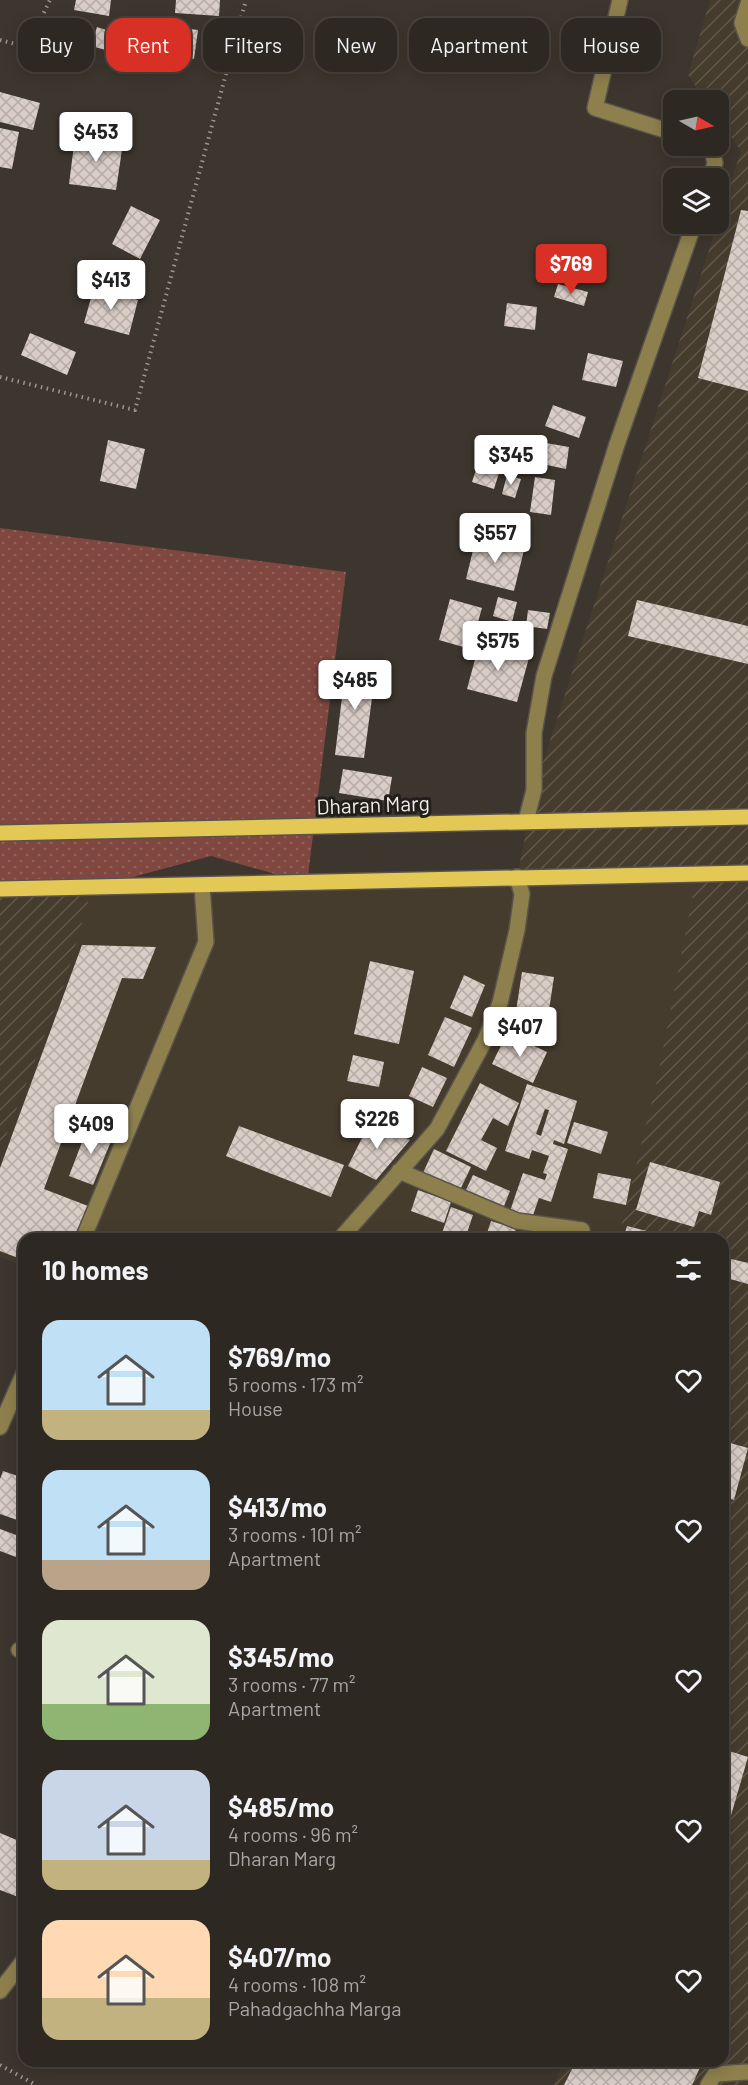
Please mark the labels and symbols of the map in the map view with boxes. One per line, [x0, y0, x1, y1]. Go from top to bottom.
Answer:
north arrow [663, 90, 729, 156]
pin: $453 [60, 112, 132, 163]
pin: $769 [535, 244, 607, 295]
pin: $413 [75, 260, 147, 311]
pin: $345 [475, 435, 547, 486]
pin: $557 [459, 513, 531, 564]
pin: $575 [462, 621, 534, 672]
pin: $485 [319, 660, 391, 711]
street label: Dharan Marg [316, 790, 430, 818]
pin: $407 [484, 1007, 556, 1058]
pin: $226 [341, 1099, 413, 1150]
pin: $409 [55, 1104, 127, 1155]

